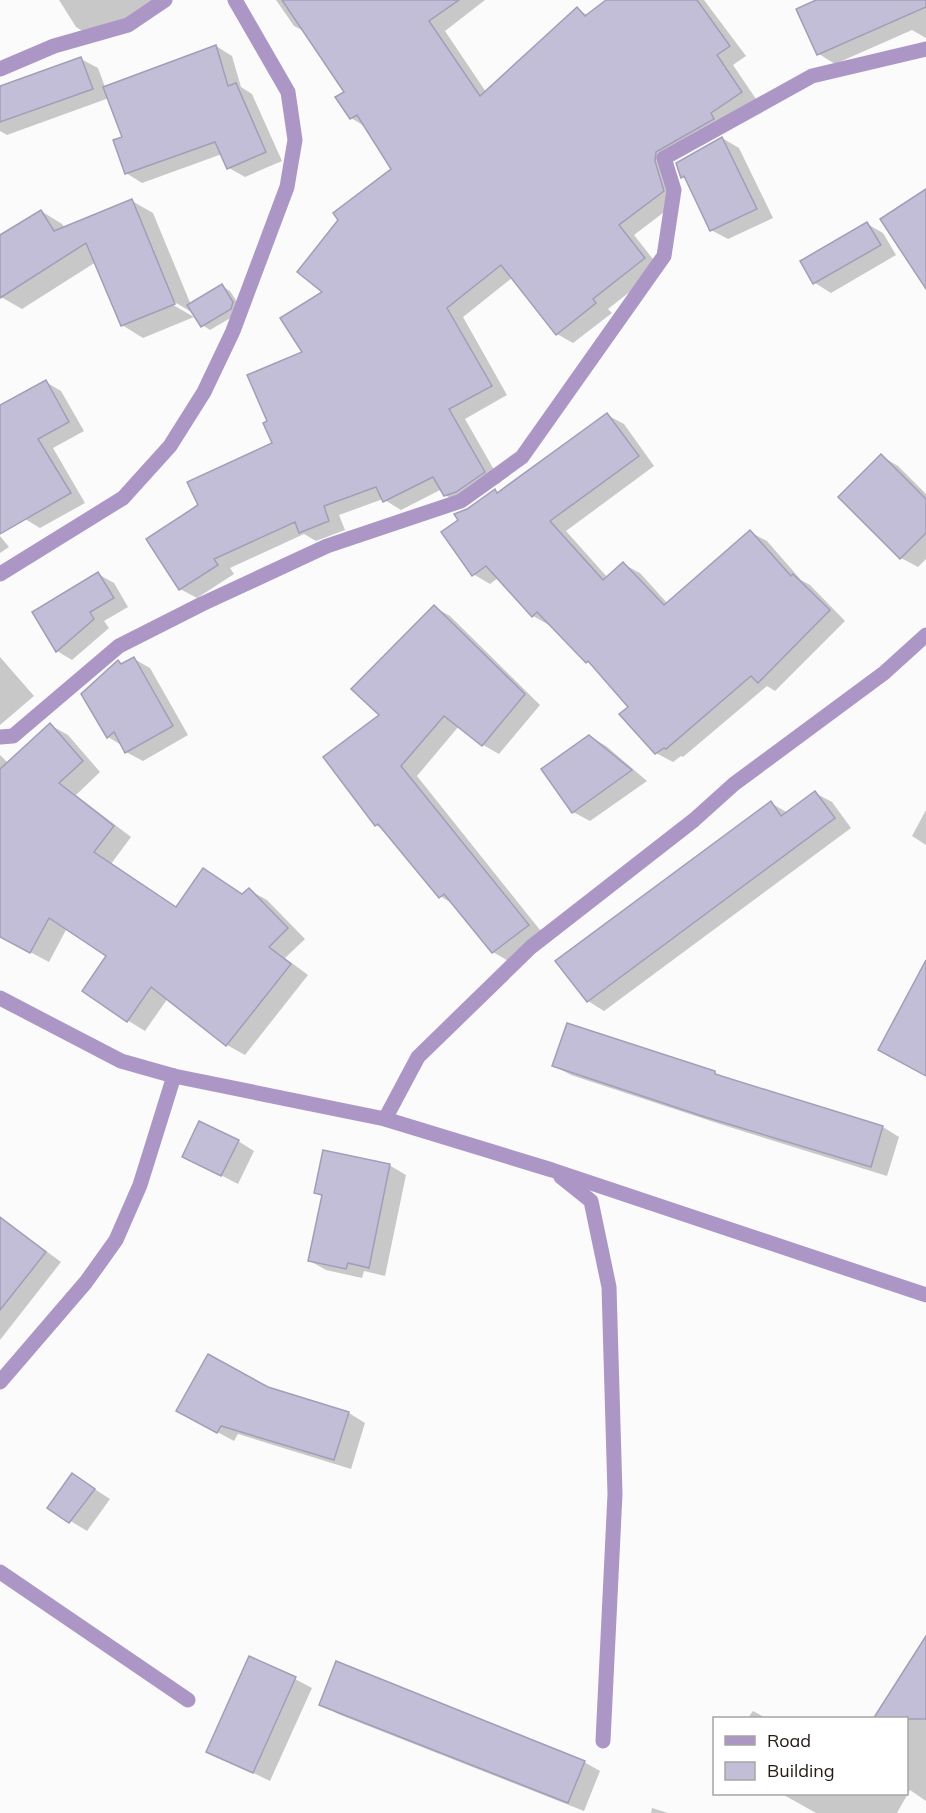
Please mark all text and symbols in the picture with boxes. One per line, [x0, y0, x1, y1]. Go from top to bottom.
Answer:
legend [713, 1717, 908, 1795]
text: Road [767, 1729, 811, 1752]
text: Building [767, 1759, 835, 1782]

